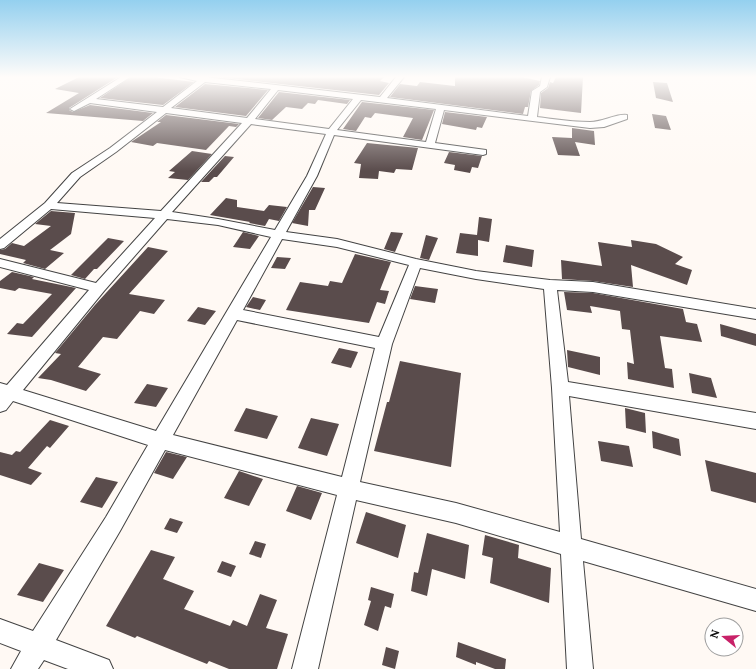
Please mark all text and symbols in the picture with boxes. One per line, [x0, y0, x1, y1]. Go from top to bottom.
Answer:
north arrow [704, 617, 744, 657]
text: N [707, 627, 723, 640]

